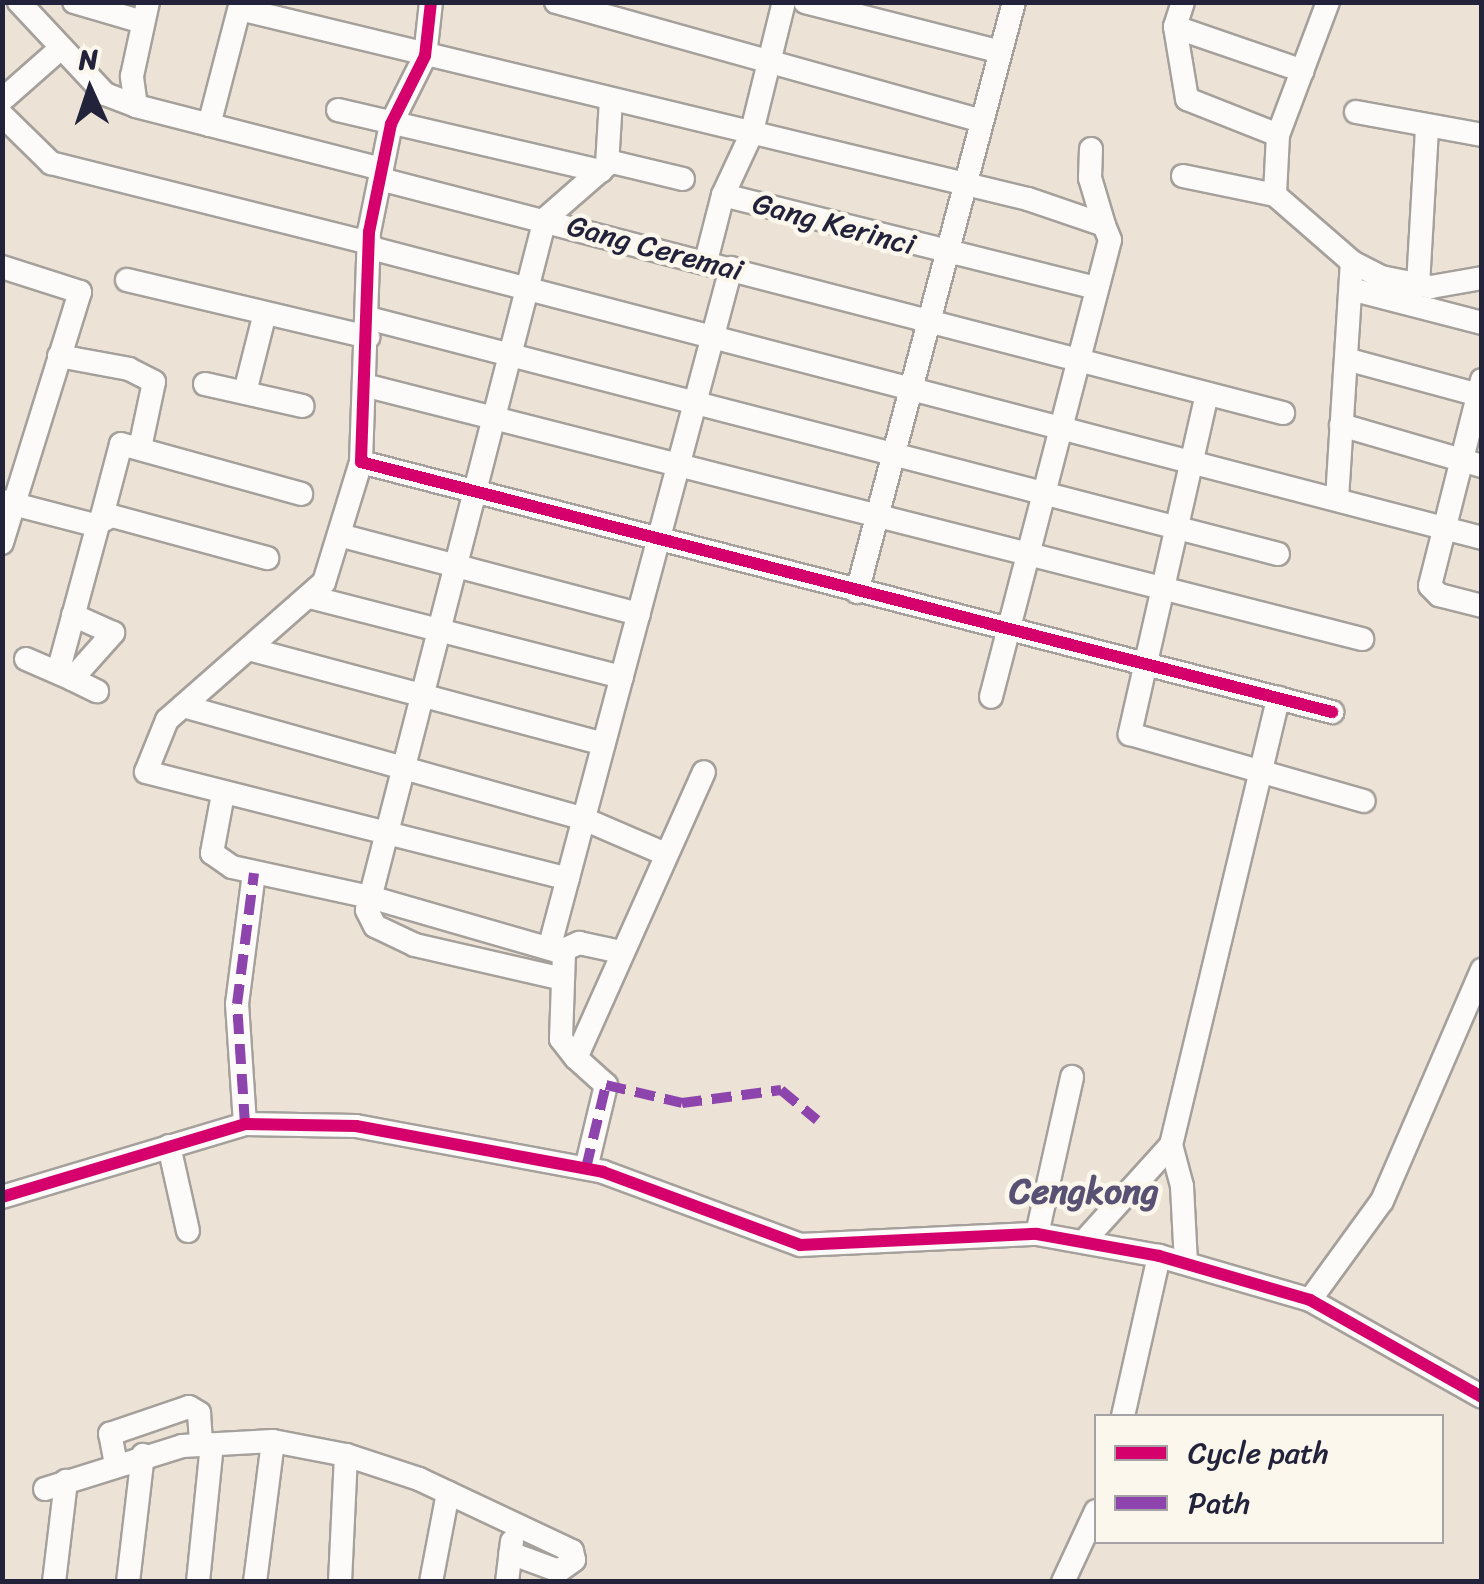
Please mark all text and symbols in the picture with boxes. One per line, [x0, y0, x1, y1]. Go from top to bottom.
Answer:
text: N [77, 35, 99, 85]
north arrow [40, 40, 140, 140]
street label: Gang Kerinci [749, 185, 919, 263]
street label: Gang Ceremai [563, 207, 747, 289]
district label: Cengkong [1009, 1170, 1159, 1212]
legend [1094, 1414, 1444, 1544]
text: Cycle path [1188, 1426, 1329, 1480]
text: Path [1188, 1476, 1250, 1530]

